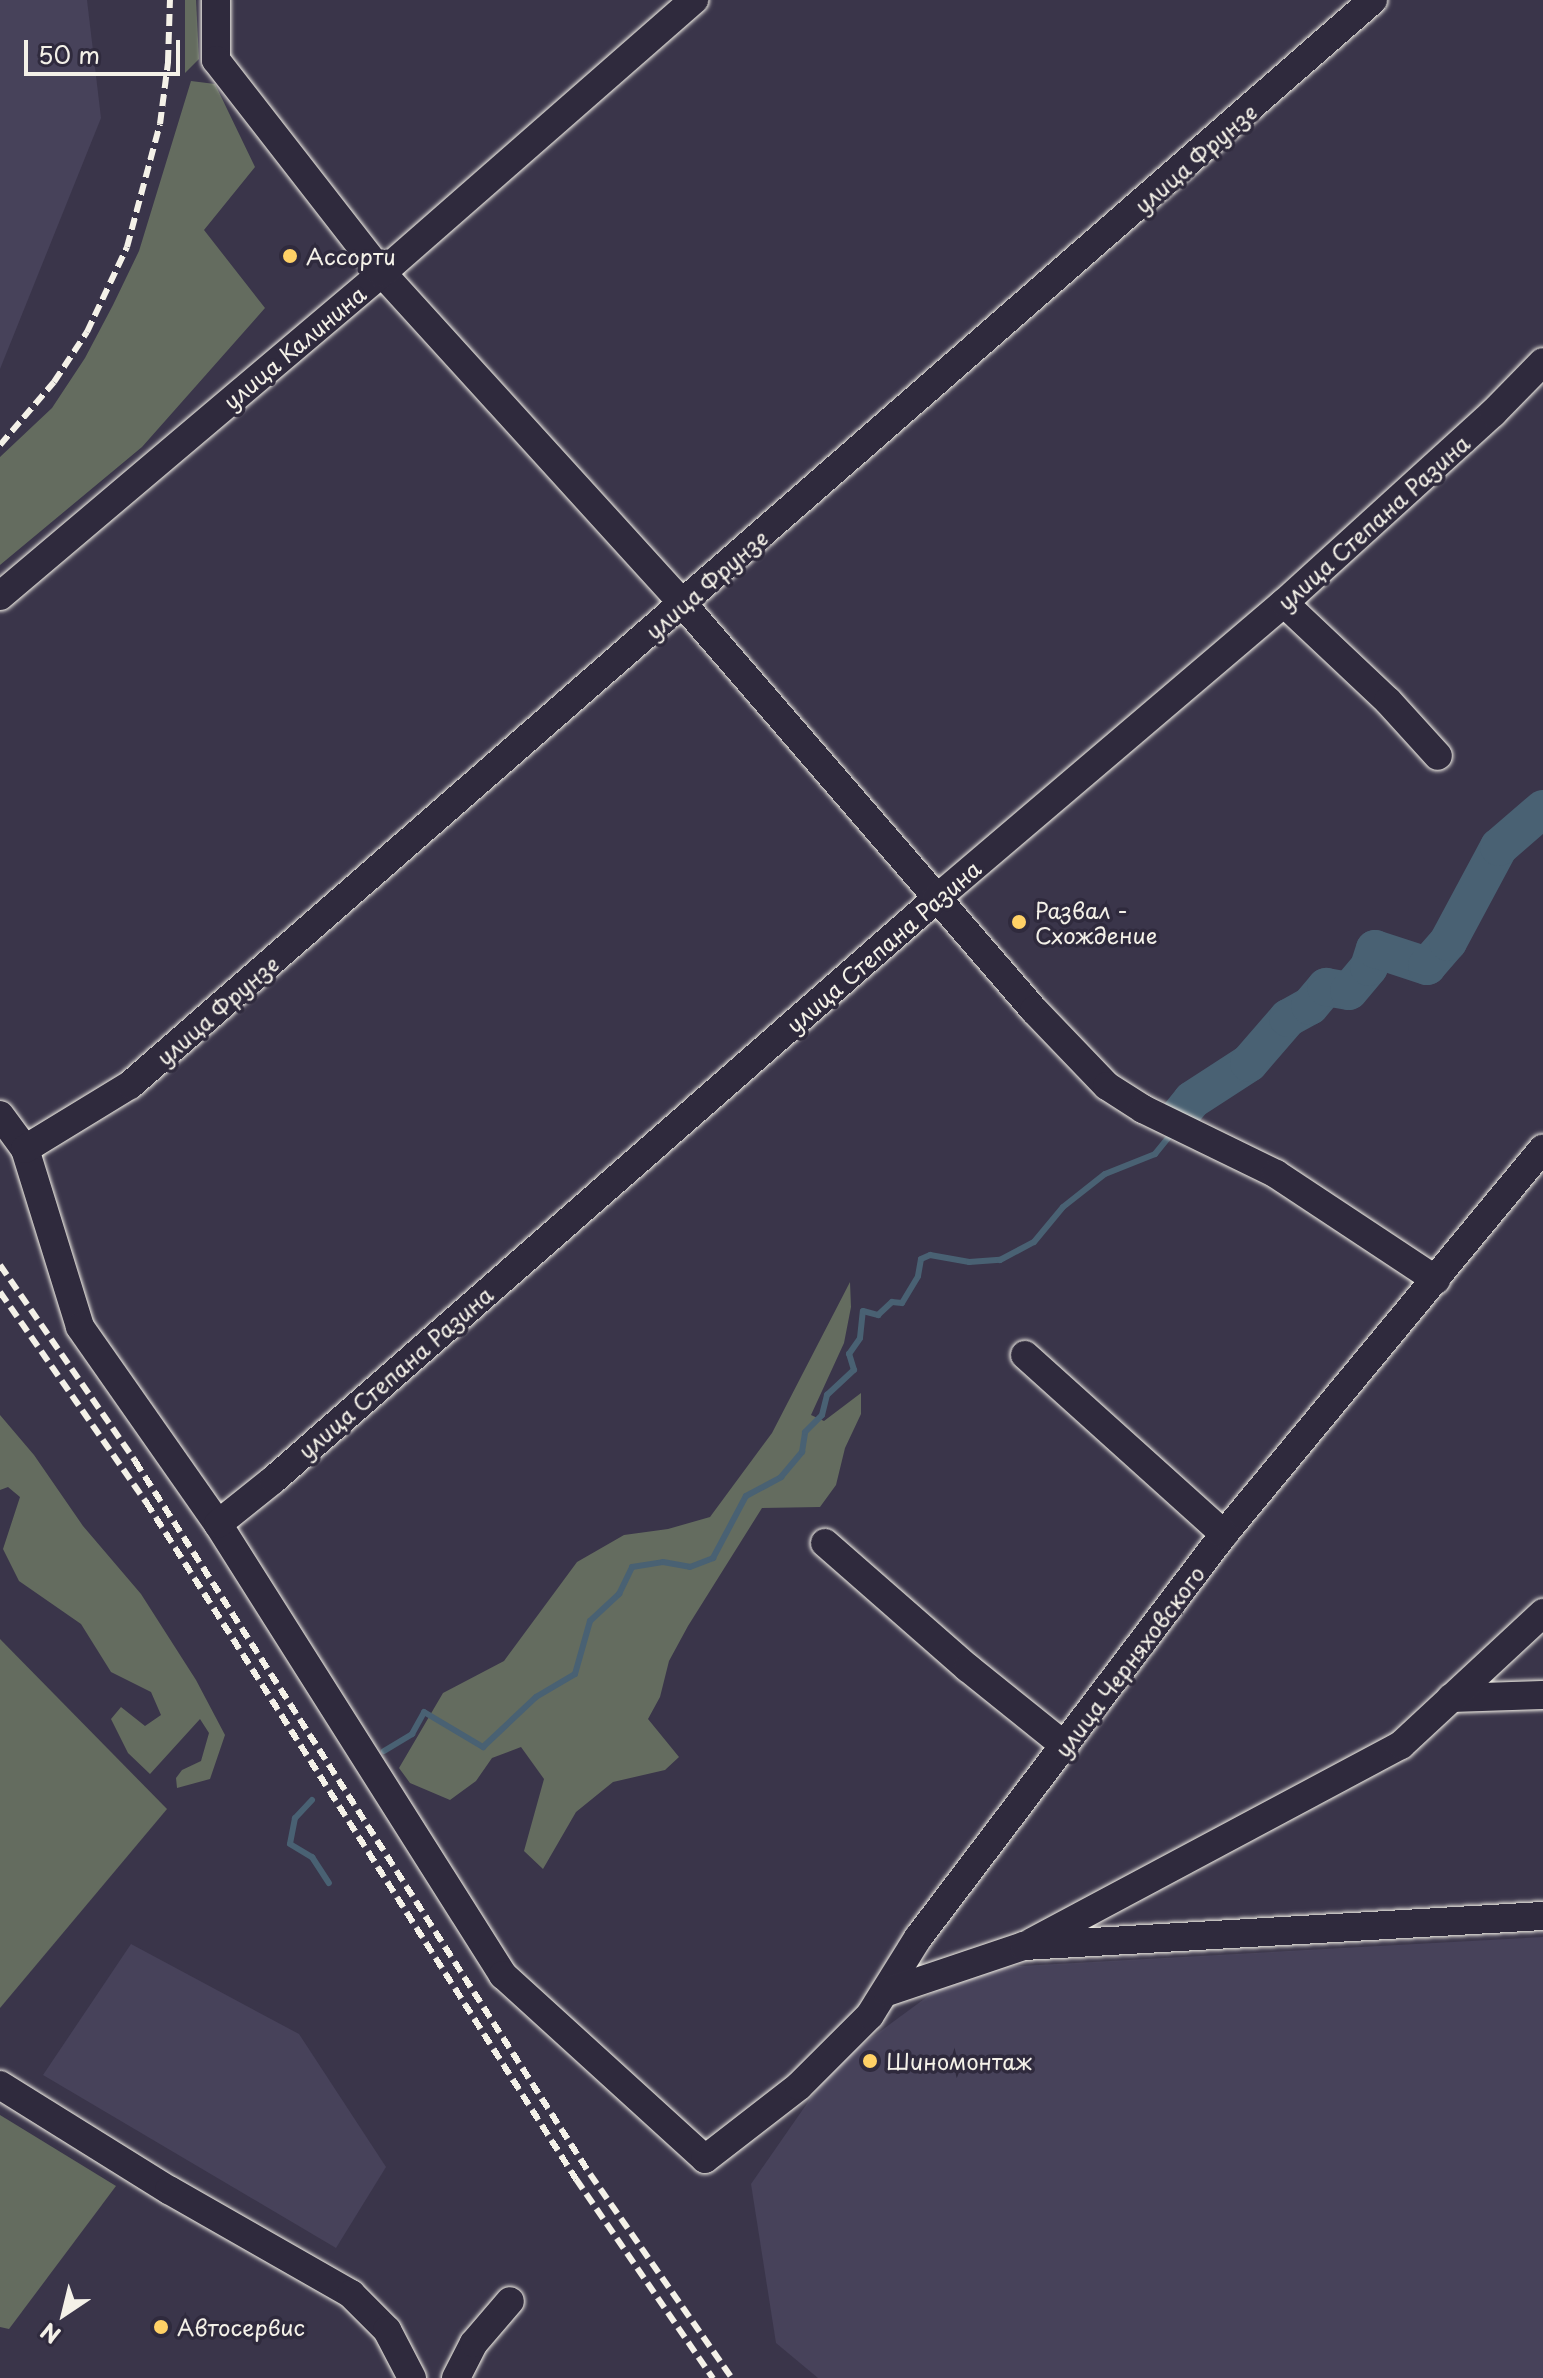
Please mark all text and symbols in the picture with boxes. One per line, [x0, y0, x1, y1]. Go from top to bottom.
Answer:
scale bar [28, 24, 184, 74]
text: 50 m [38, 36, 100, 72]
street label: улица Фрунзе [1128, 98, 1262, 218]
place label: Ассорти [306, 243, 396, 269]
marker: Ассорти [281, 247, 299, 265]
street label: улица Калинина [217, 280, 371, 414]
street label: улица Степана Разина [1271, 428, 1475, 616]
street label: улица Фрунзе [639, 524, 773, 644]
street label: улица Степана Разина [780, 854, 986, 1038]
place label: Развал - Схождение [1035, 896, 1157, 948]
marker: Развал - Схождение [1010, 913, 1028, 931]
street label: улица Фрунзе [150, 950, 284, 1070]
street label: улица Степана Разина [292, 1280, 498, 1464]
street label: улица Черняховского [1048, 1560, 1210, 1762]
place label: Шиномонтаж [886, 2048, 1032, 2074]
marker: Шиномонтаж [861, 2052, 879, 2070]
north arrow [24, 2274, 104, 2354]
place label: Автосервис [177, 2314, 305, 2340]
text: N [33, 2316, 67, 2353]
marker: Автосервис [152, 2318, 170, 2336]

